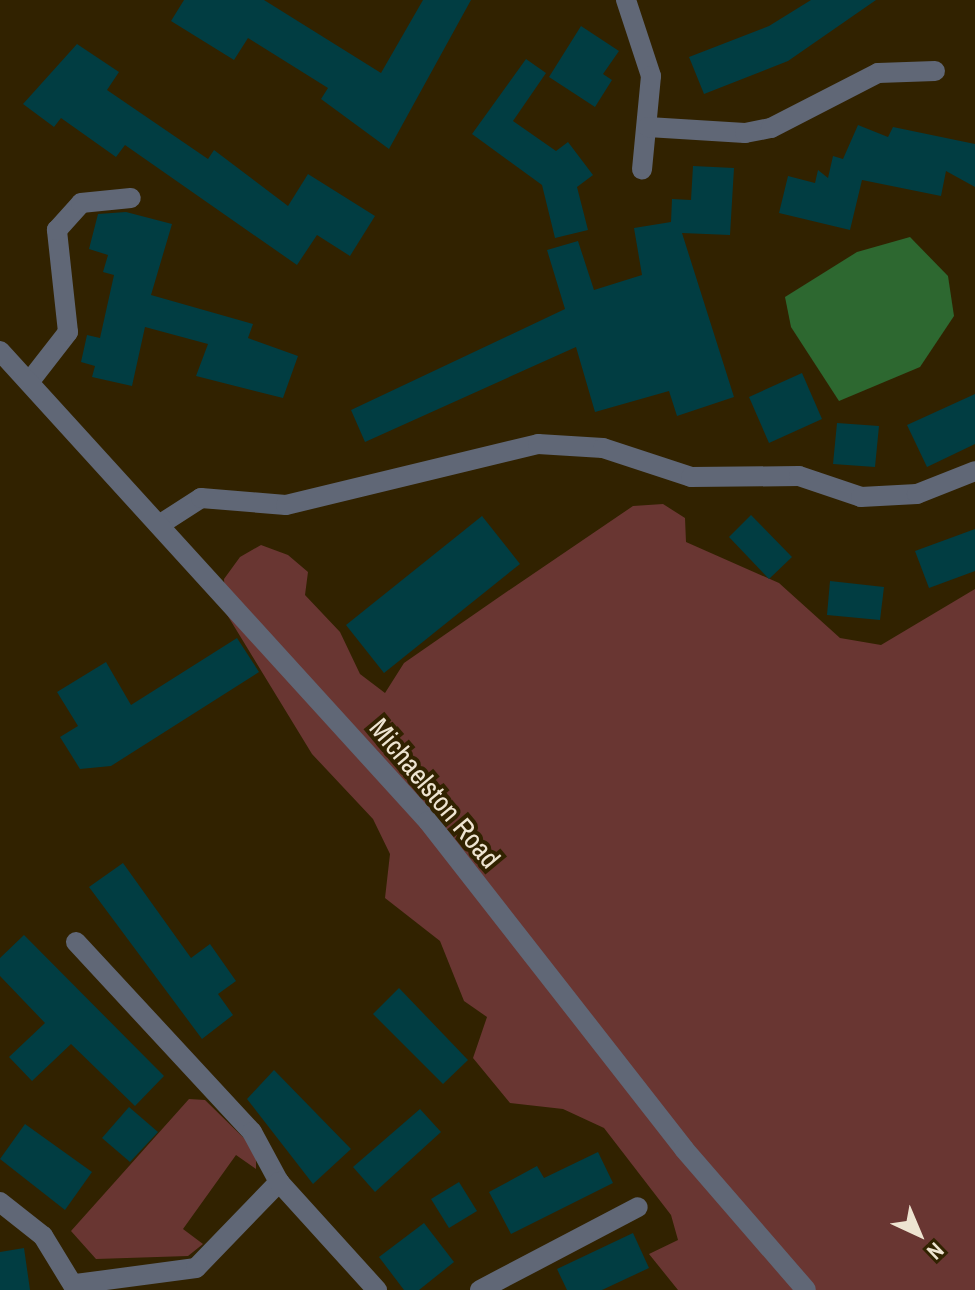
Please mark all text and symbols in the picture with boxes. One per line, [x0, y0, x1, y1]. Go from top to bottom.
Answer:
street label: Michaelston Road [363, 711, 507, 875]
north arrow [879, 1194, 959, 1274]
text: N [921, 1236, 951, 1267]

